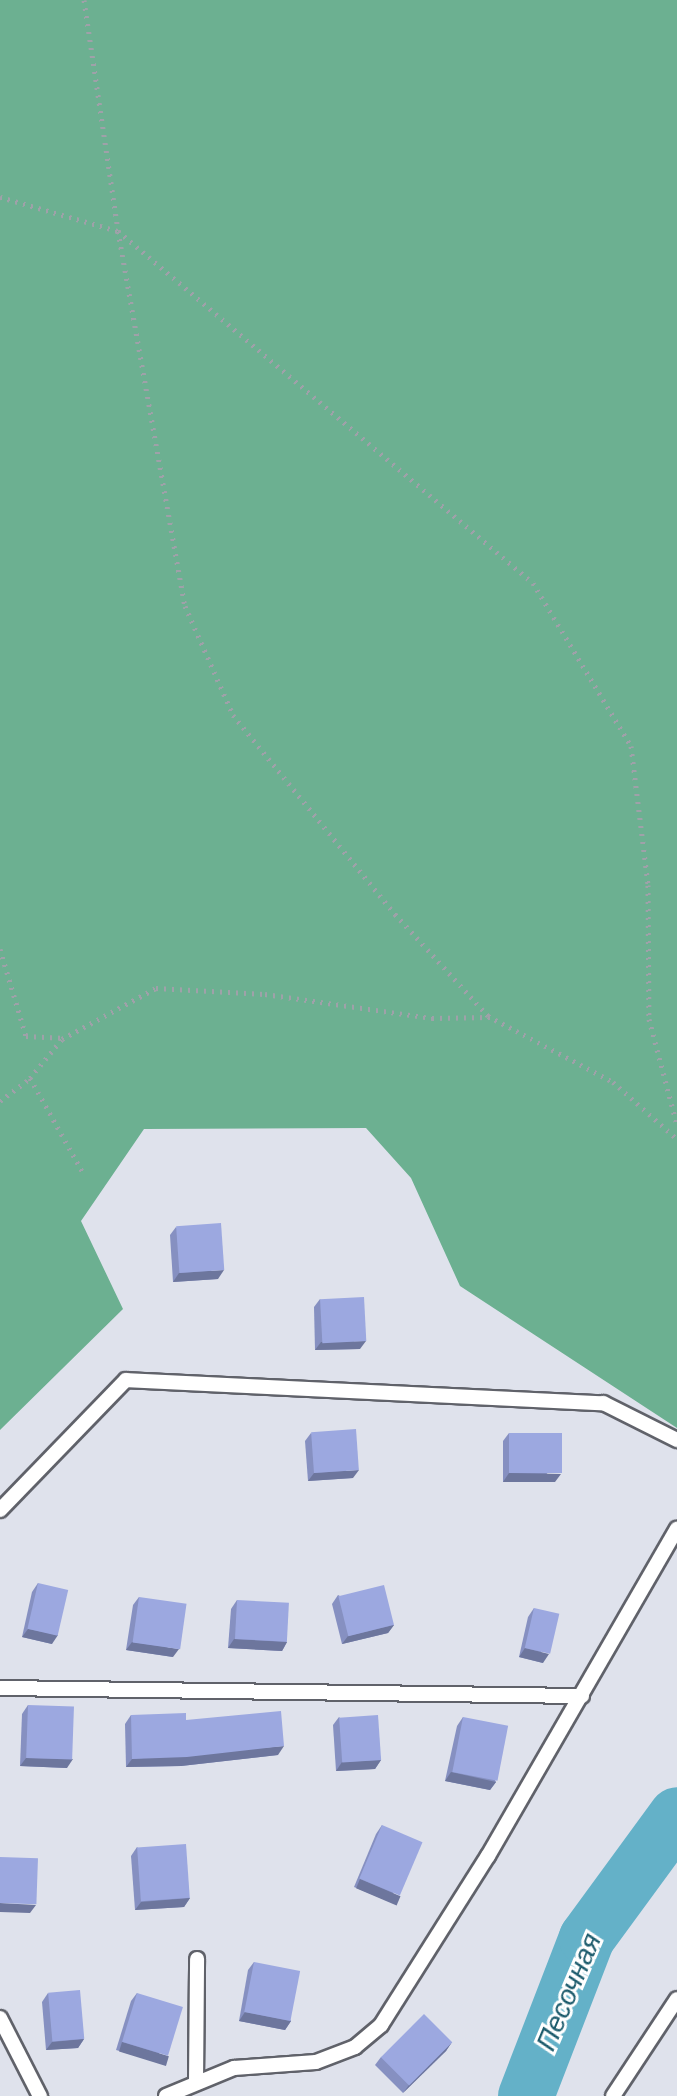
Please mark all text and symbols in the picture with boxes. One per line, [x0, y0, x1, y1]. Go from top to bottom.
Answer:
water label: Песочная [529, 1928, 609, 2056]

